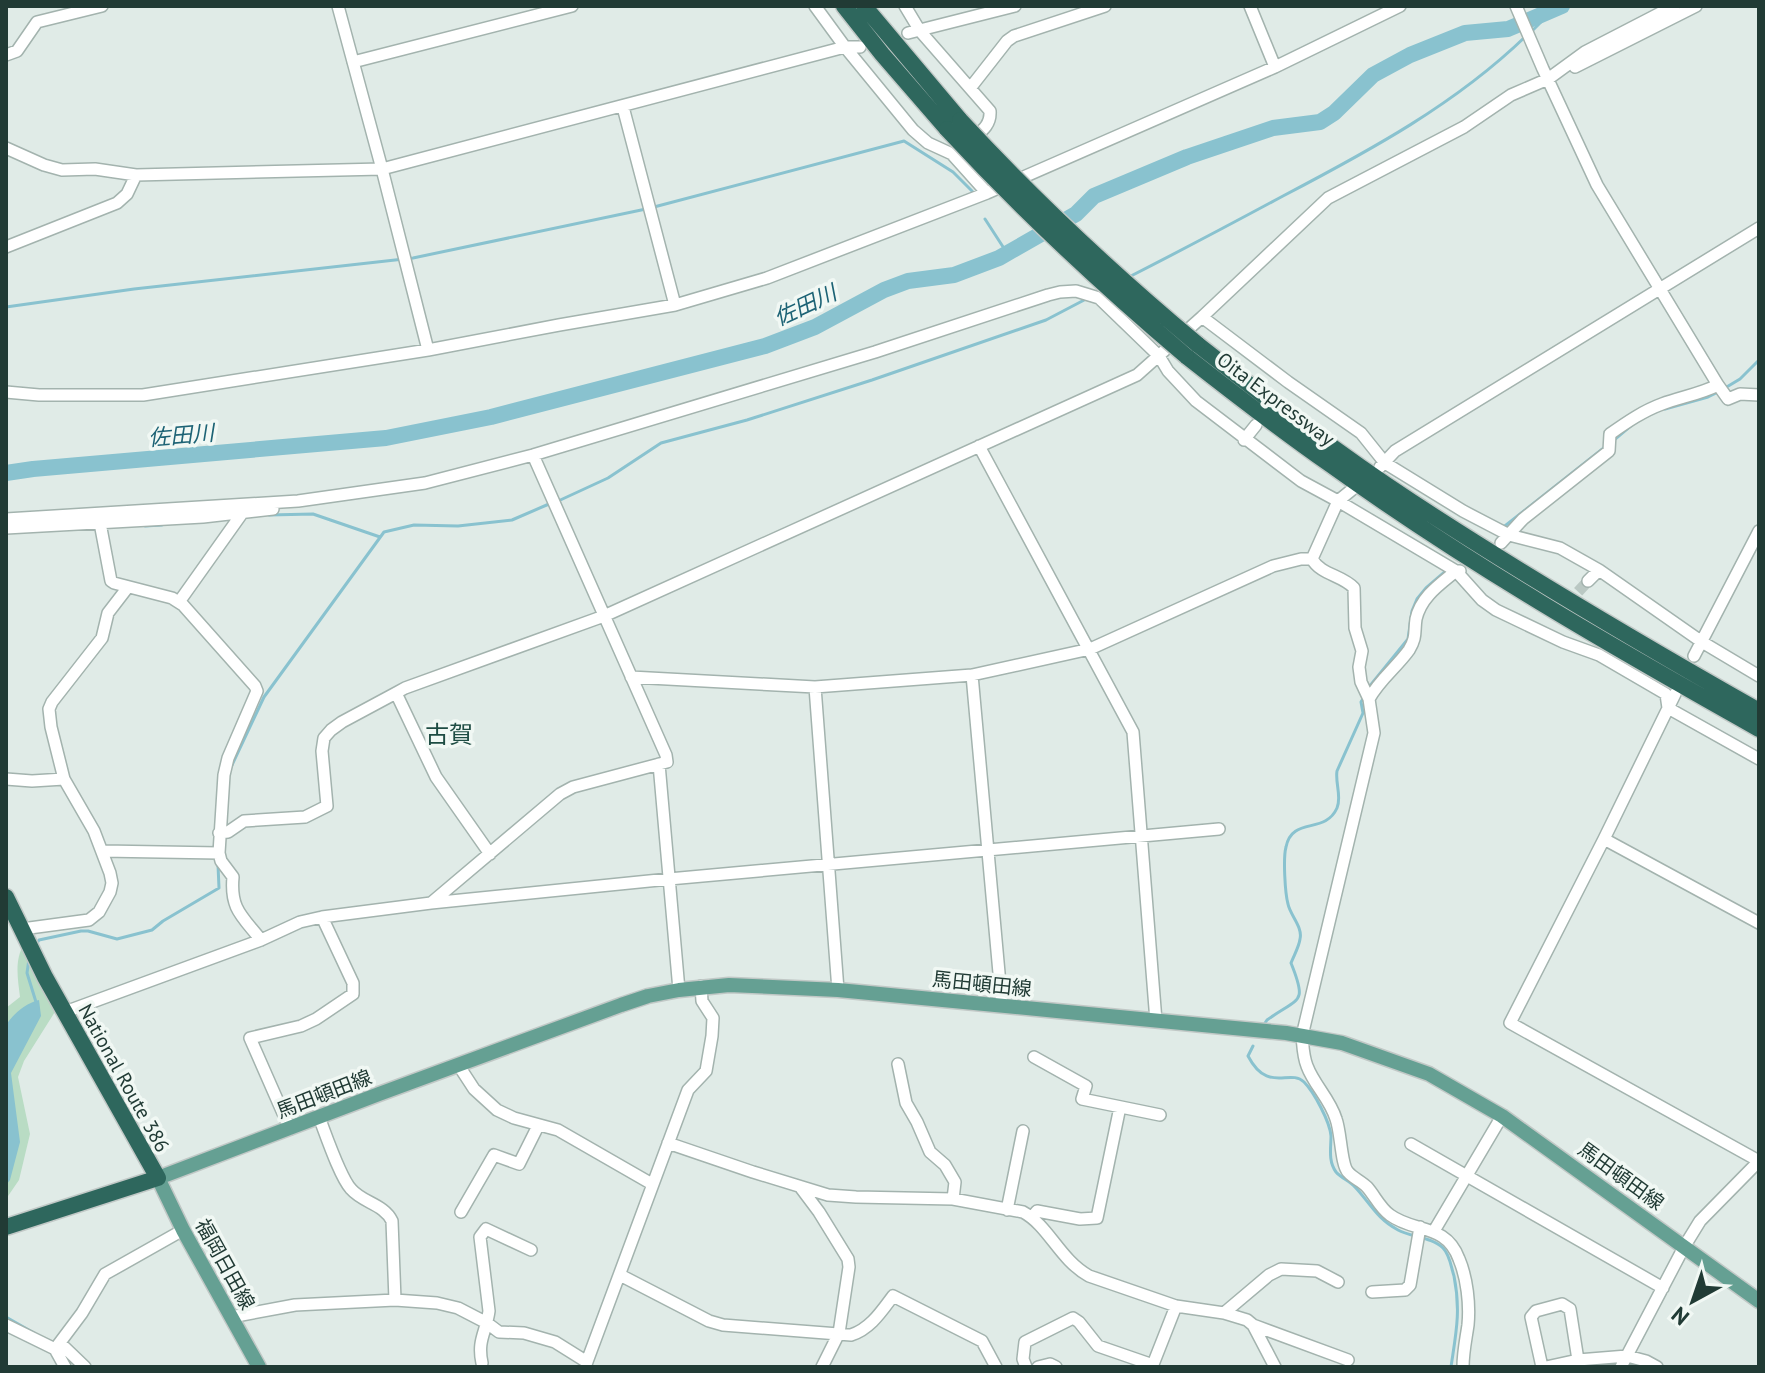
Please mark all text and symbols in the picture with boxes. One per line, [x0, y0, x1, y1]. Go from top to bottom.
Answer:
water label: 佐田川 [769, 278, 843, 332]
street label: Oita Expressway [1212, 346, 1341, 452]
water label: 佐田川 [147, 418, 217, 452]
district label: 古賀 [425, 719, 473, 750]
street label: 馬田頓田線 [931, 966, 1033, 1002]
street label: National Route 386 [73, 999, 175, 1157]
street label: 馬田頓田線 [273, 1064, 375, 1124]
street label: 馬田頓田線 [1573, 1136, 1669, 1216]
street label: 福岡日田線 [189, 1214, 261, 1314]
north arrow [1653, 1261, 1733, 1341]
text: N [1666, 1301, 1695, 1332]

